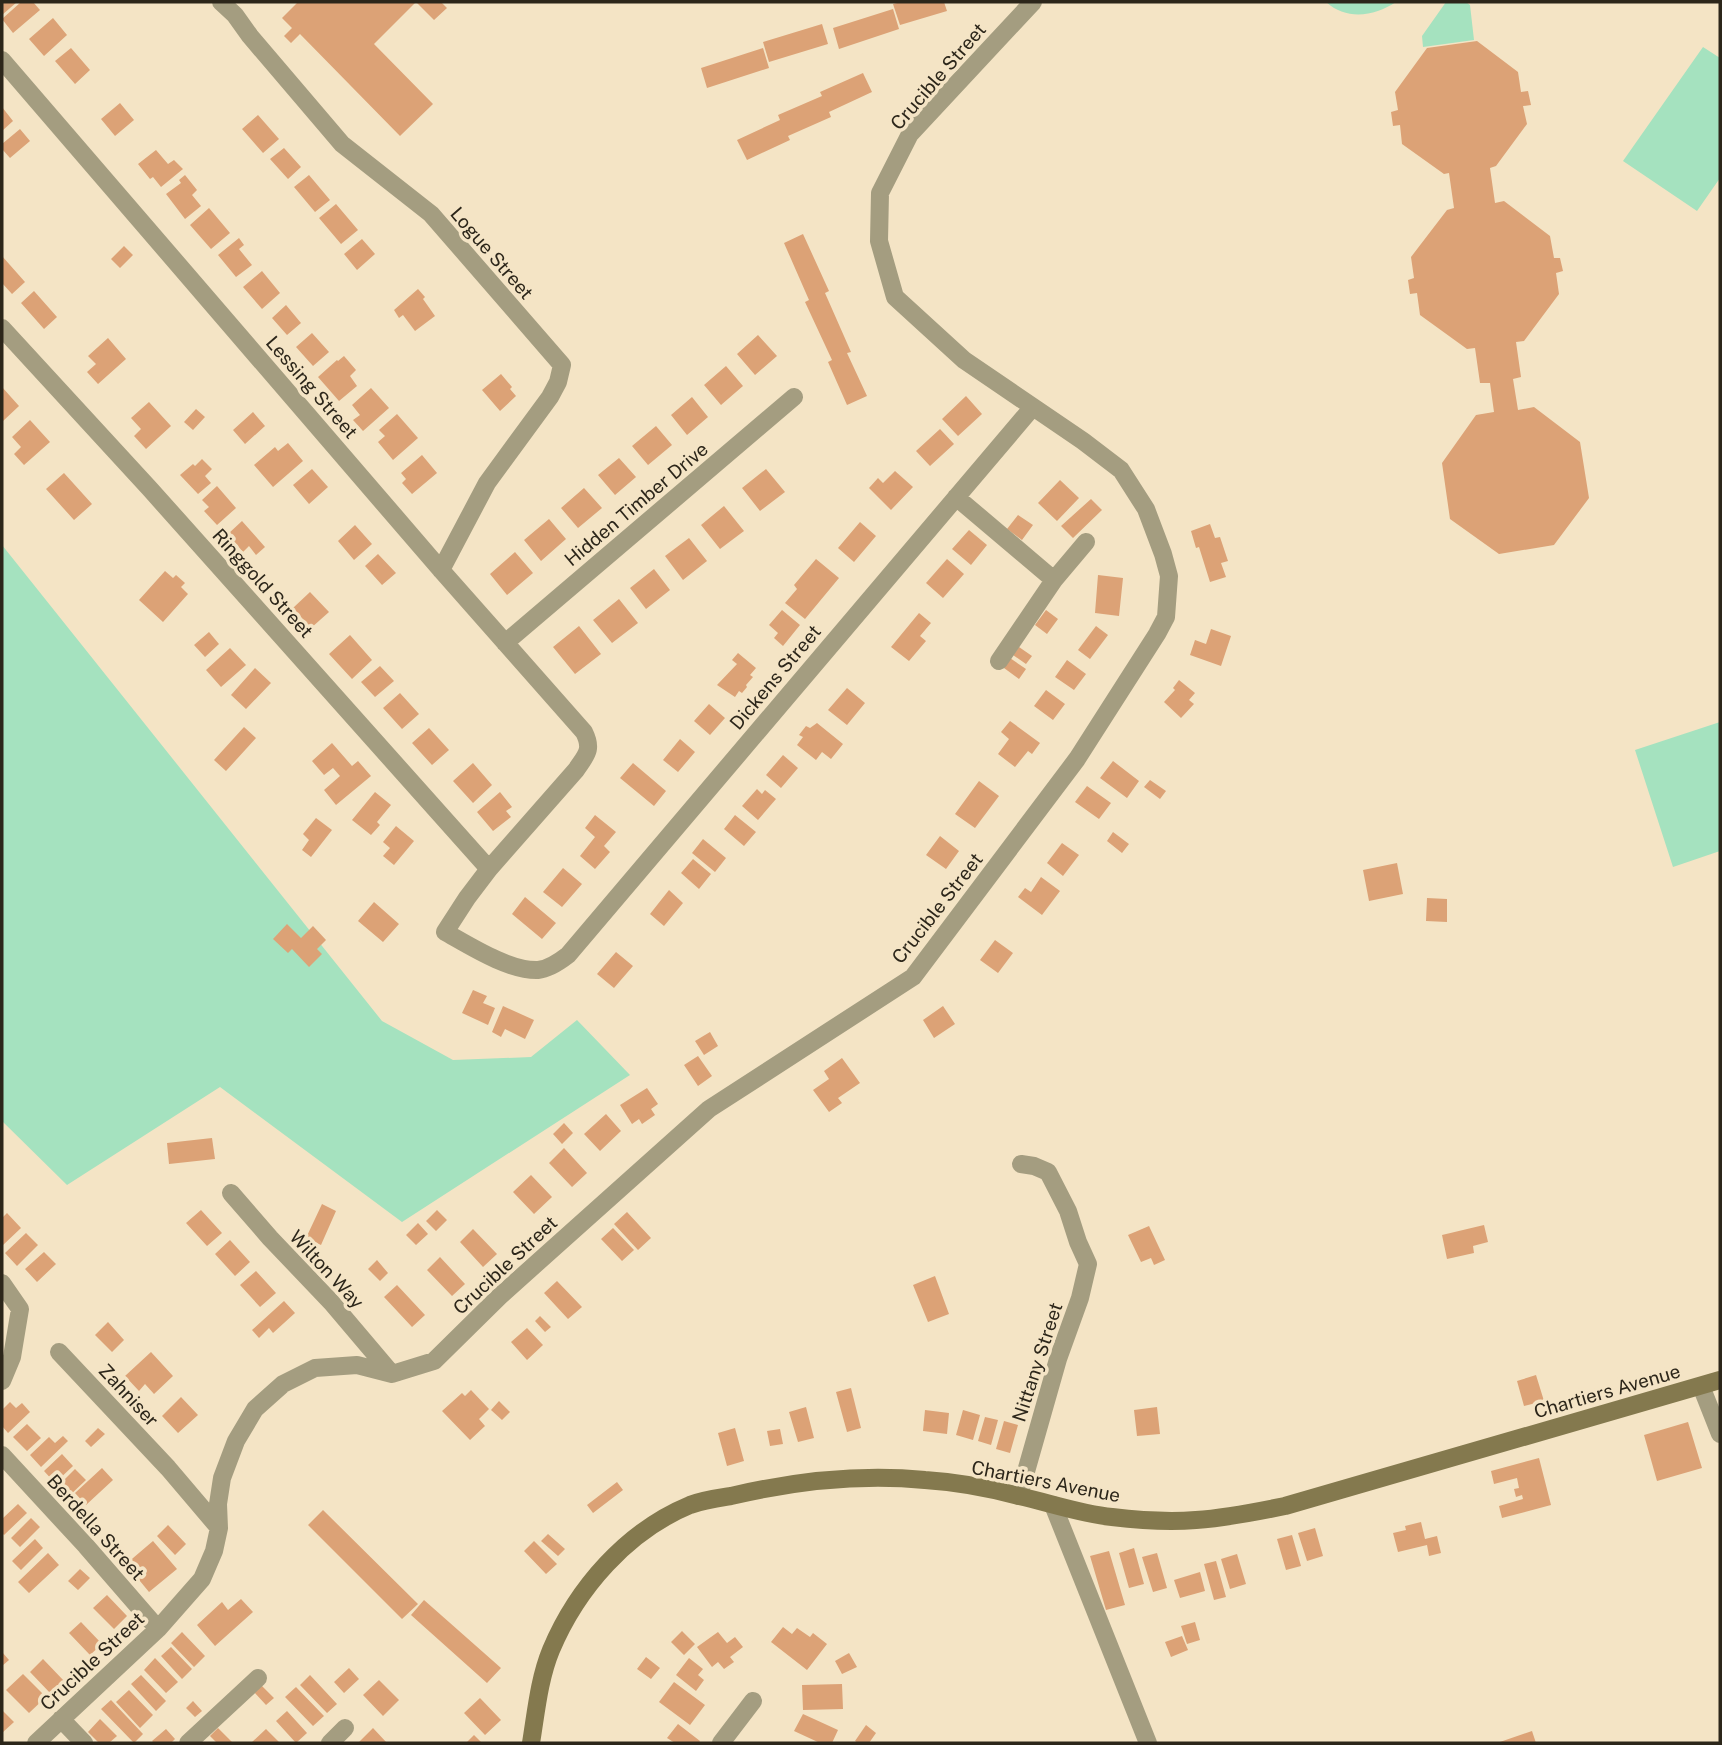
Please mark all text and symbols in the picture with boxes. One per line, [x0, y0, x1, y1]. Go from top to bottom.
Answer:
street label: Crucible Street [886, 18, 990, 134]
street label: Logue Street [446, 203, 538, 303]
street label: Lessing Street [262, 331, 362, 443]
street label: Hidden Timber Drive [560, 438, 712, 570]
street label: Ringgold Street [208, 524, 318, 642]
street label: Dickens Street [725, 620, 825, 734]
street label: Crucible Street [887, 848, 987, 968]
street label: Crucible Street [449, 1211, 561, 1319]
street label: Wilton Way [285, 1225, 369, 1313]
street label: Nittany Street [1007, 1300, 1067, 1424]
street label: Zahniser [95, 1359, 163, 1431]
street label: Chartiers Avenue [1531, 1360, 1683, 1422]
street label: Chartiers Avenue [970, 1456, 1122, 1506]
street label: Berdella Street [43, 1470, 149, 1584]
street label: Crucible Street [36, 1607, 148, 1715]

